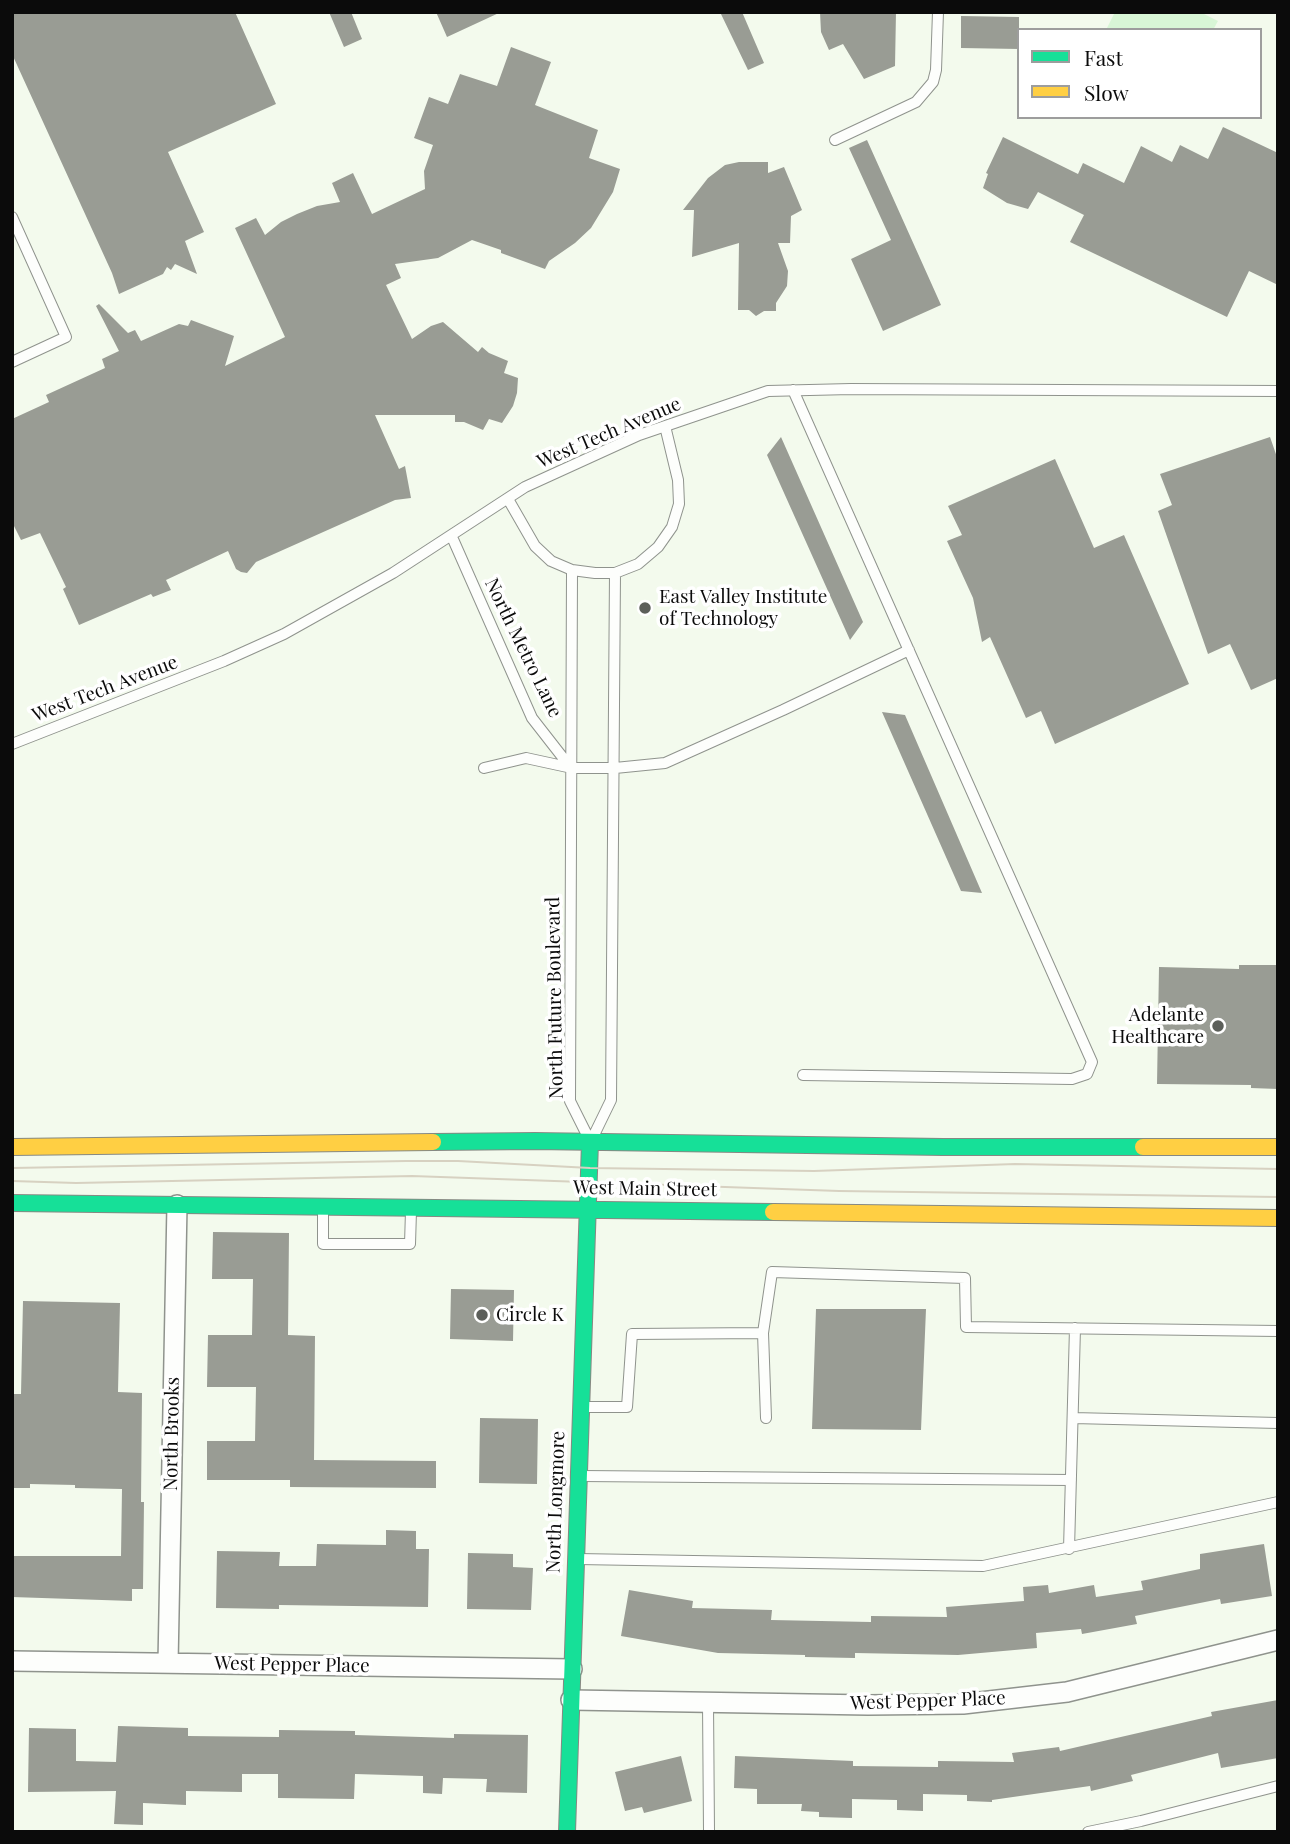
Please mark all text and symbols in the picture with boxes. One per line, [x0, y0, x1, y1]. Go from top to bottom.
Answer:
legend [1017, 28, 1262, 119]
text: Fast [1084, 43, 1123, 71]
text: Slow [1084, 78, 1129, 106]
street label: West Tech Avenue [534, 392, 684, 474]
street label: North Metro Lane [479, 575, 567, 721]
place label: East Valley Institute of Technology [659, 586, 827, 630]
marker: East Valley Institute of Technology [637, 600, 653, 616]
street label: West Tech Avenue [29, 651, 181, 727]
street label: North Future Boulevard [542, 897, 568, 1099]
place label: Adelante Healthcare [1111, 1004, 1204, 1048]
marker: Adelante Healthcare [1210, 1018, 1226, 1034]
street label: West Main Street [573, 1176, 717, 1202]
place label: Circle K [496, 1304, 564, 1326]
marker: Circle K [474, 1307, 490, 1323]
street label: North Brooks [160, 1377, 184, 1491]
street label: North Longmore [542, 1430, 570, 1574]
street label: West Pepper Place [214, 1652, 370, 1678]
street label: West Pepper Place [850, 1687, 1006, 1715]

